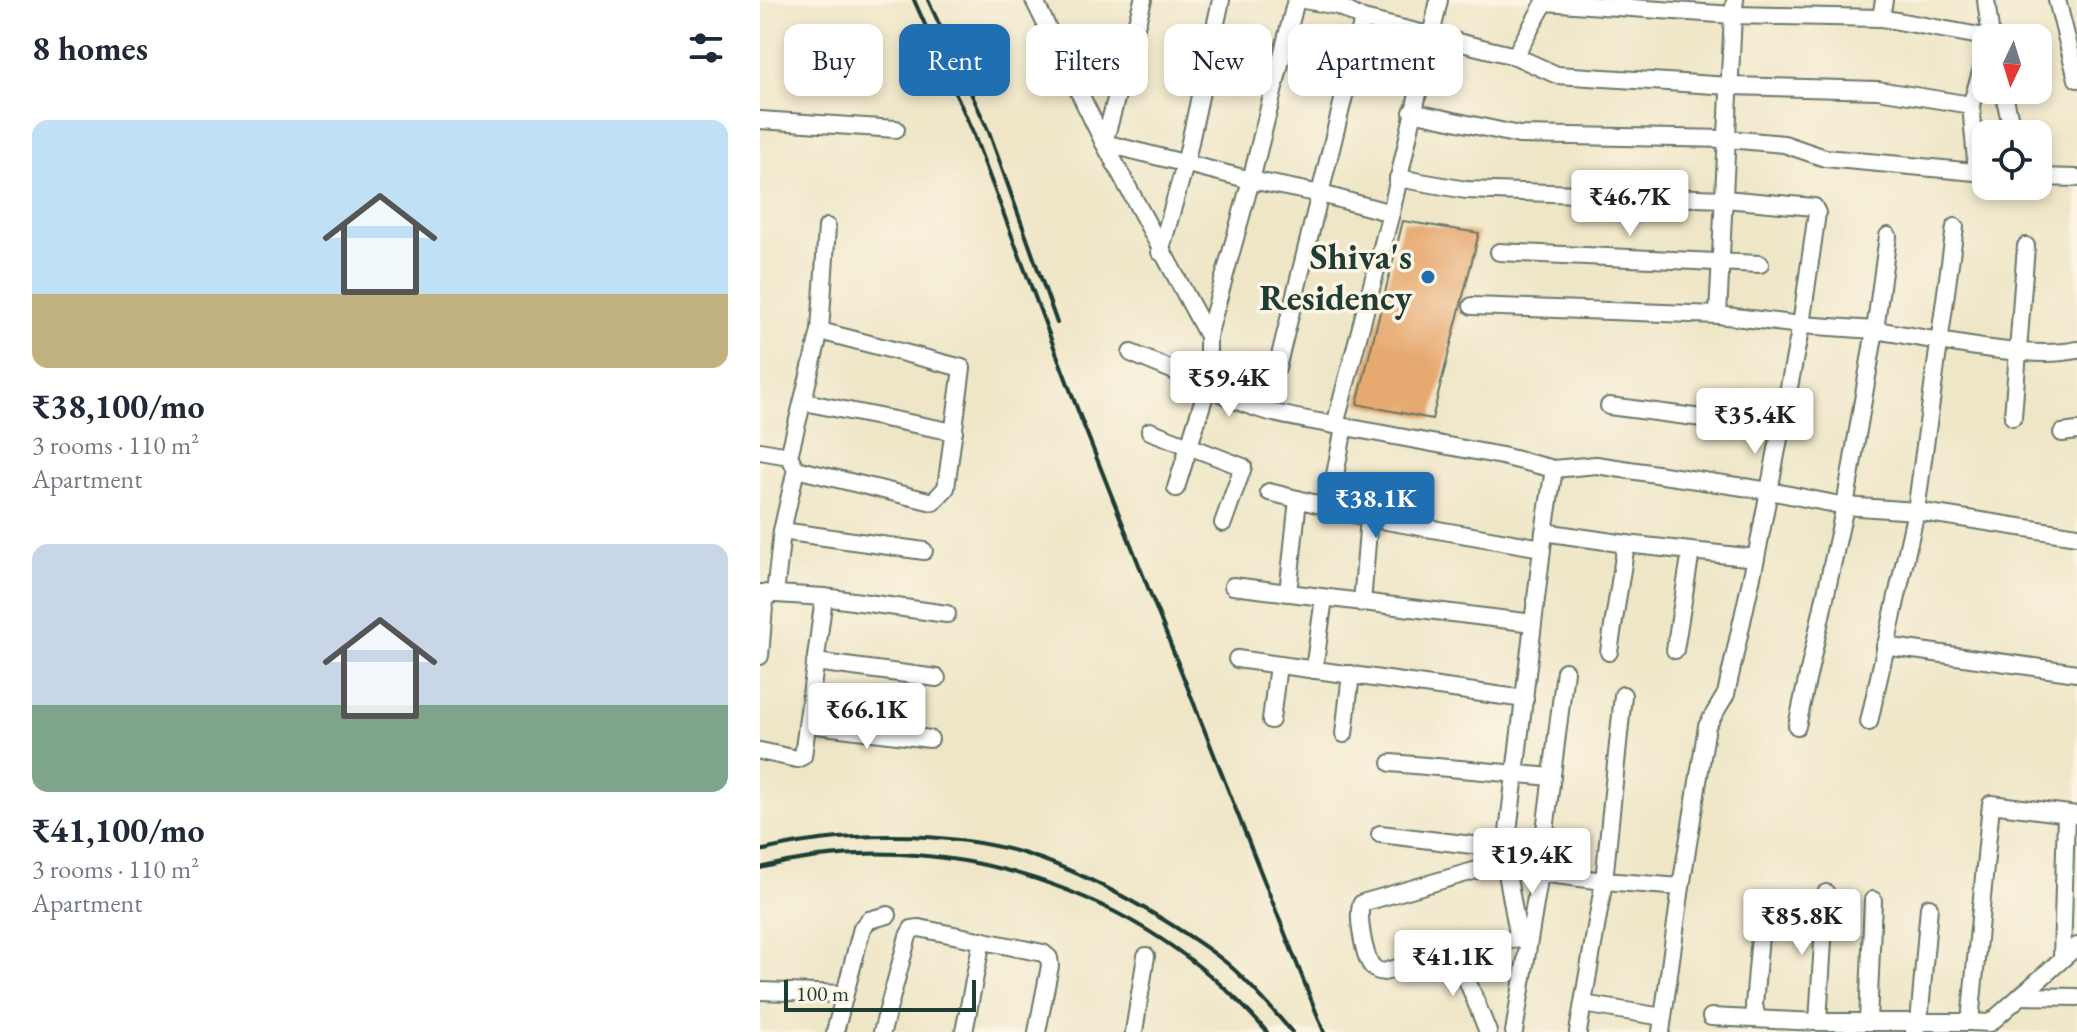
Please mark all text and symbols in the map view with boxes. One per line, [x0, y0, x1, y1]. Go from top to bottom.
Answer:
chip: Buy [784, 24, 883, 96]
chip: Rent [899, 24, 1010, 96]
chip: Filters [1026, 24, 1148, 96]
chip: New [1164, 24, 1272, 96]
chip: Apartment [1288, 24, 1463, 96]
north arrow [1972, 24, 2052, 104]
map controls [1972, 24, 2052, 200]
text: 8 homes [32, 26, 148, 70]
icon: filters [684, 26, 728, 70]
button: locate [1972, 120, 2052, 200]
pin: ₹46.7K [1565, 170, 1695, 238]
icon: home [308, 172, 452, 316]
text: ₹46.7K [1589, 179, 1671, 213]
place label: Shiva's Residency [1259, 233, 1413, 321]
marker: Shiva's Residency [1419, 268, 1437, 286]
pin: ₹59.4K [1164, 351, 1294, 419]
text: ₹59.4K [1188, 360, 1270, 394]
text: ₹38,100/mo [32, 384, 205, 428]
pin: ₹35.4K [1690, 388, 1820, 456]
text: ₹35.4K [1714, 397, 1796, 431]
text: 3 rooms · 110 m² [32, 428, 199, 462]
text: Apartment [32, 462, 142, 496]
pin: ₹38.1K [1311, 472, 1441, 540]
text: ₹38.1K [1335, 481, 1417, 515]
icon: home [308, 596, 452, 740]
pin: ₹66.1K [802, 683, 932, 751]
text: ₹66.1K [826, 692, 908, 726]
text: ₹41,100/mo [32, 808, 205, 852]
pin: ₹19.4K [1467, 828, 1597, 896]
text: ₹19.4K [1491, 837, 1573, 871]
text: 3 rooms · 110 m² [32, 852, 199, 886]
text: Apartment [32, 886, 142, 920]
pin: ₹85.8K [1737, 889, 1867, 957]
text: ₹85.8K [1761, 898, 1843, 932]
pin: ₹41.1K [1388, 930, 1518, 998]
text: ₹41.1K [1412, 939, 1494, 973]
scale bar [784, 976, 976, 1012]
text: 100 m [796, 979, 849, 1008]

